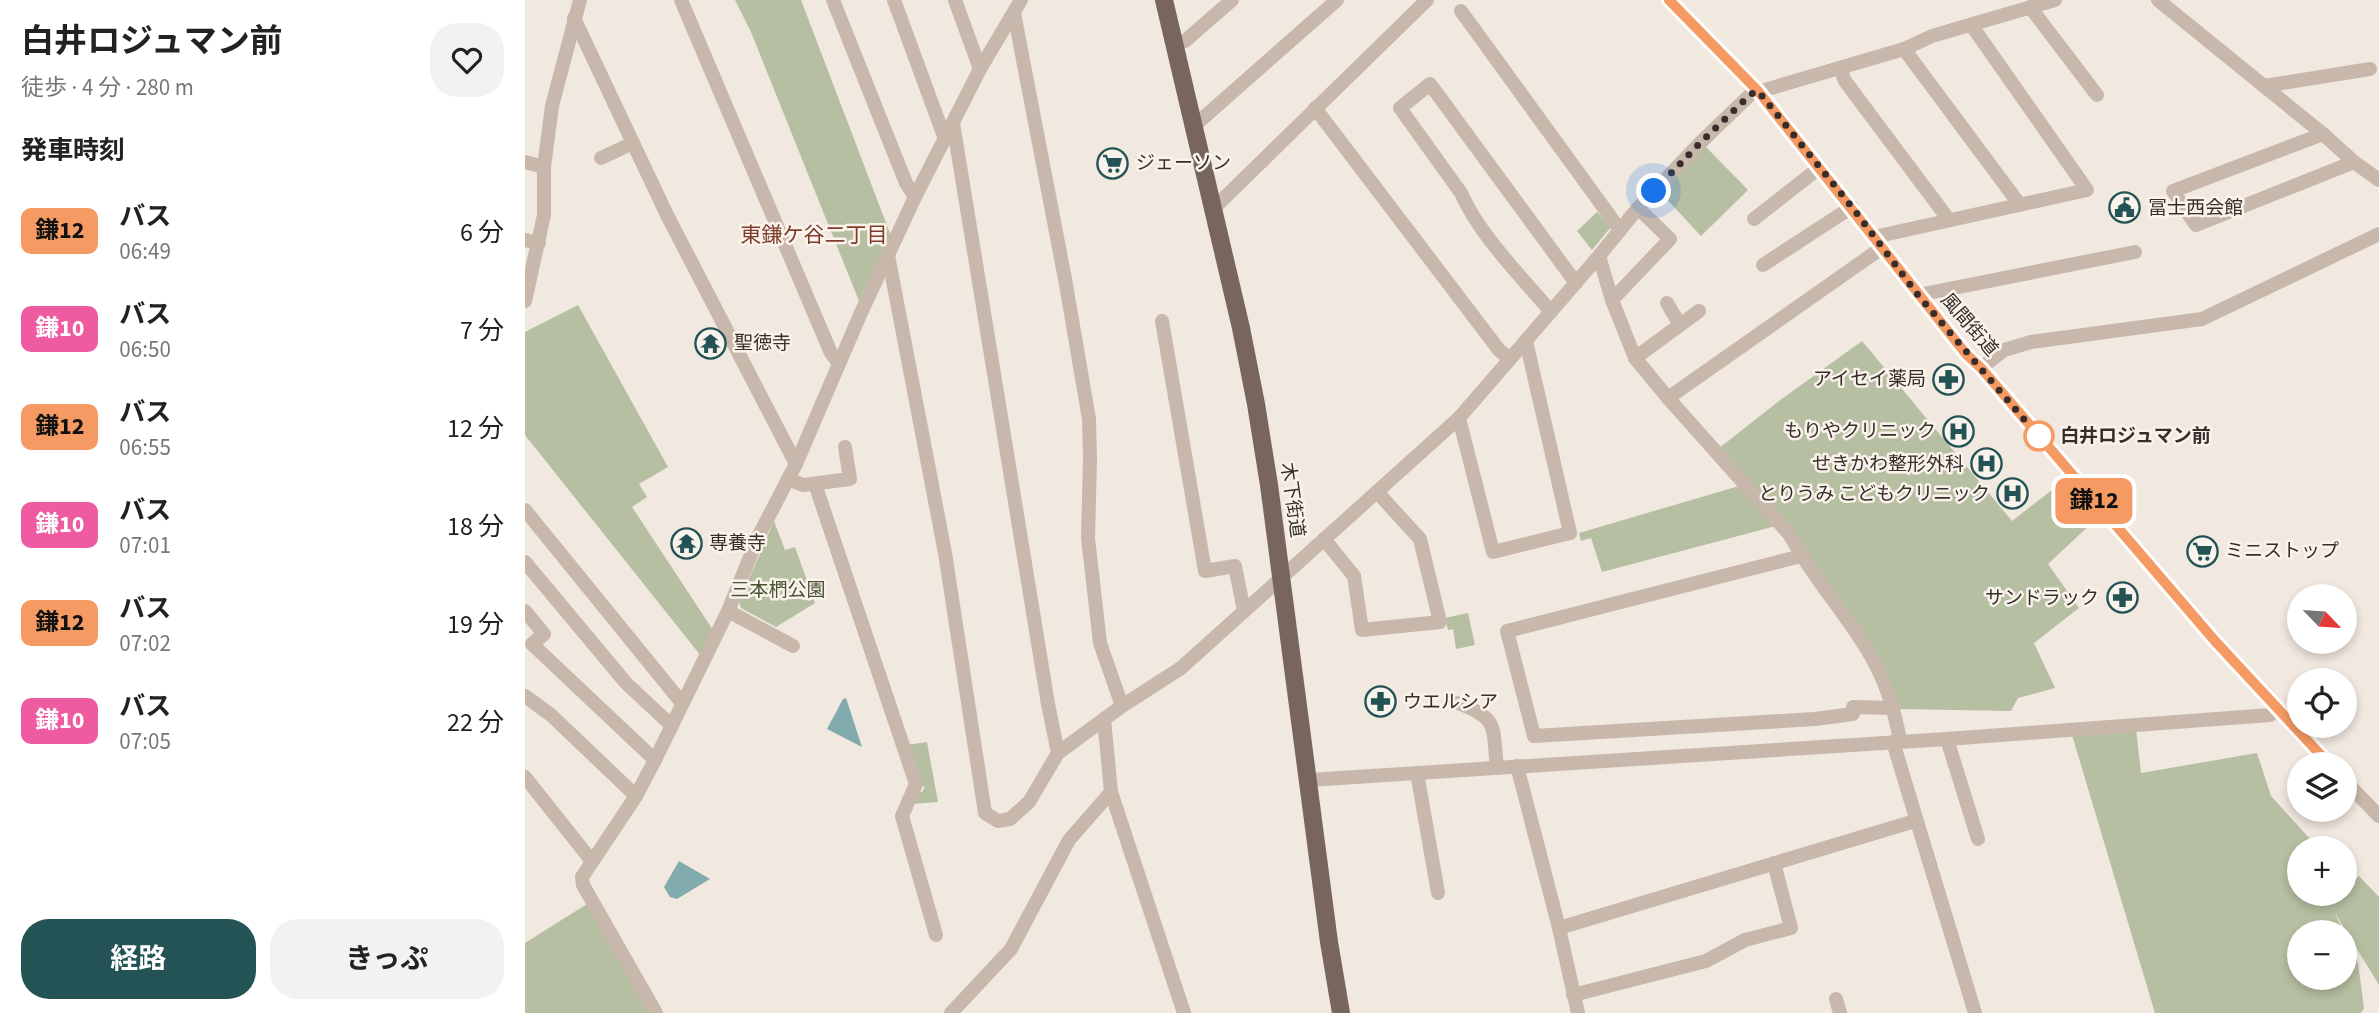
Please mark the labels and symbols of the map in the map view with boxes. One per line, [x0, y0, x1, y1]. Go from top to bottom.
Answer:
supermarket icon: ジェーソン [1096, 146, 1130, 180]
place label: ジェーソン [1136, 150, 1231, 177]
your location [1636, 173, 1671, 208]
public building icon: 冨士西会館 [2108, 191, 2142, 225]
place label: 冨士西会館 [2148, 195, 2243, 222]
district label: 東鎌ケ谷二丁目 [741, 220, 888, 250]
street label: 風間街道 [1934, 287, 2004, 363]
temple icon: 聖徳寺 [694, 326, 728, 360]
place label: 聖徳寺 [734, 330, 791, 357]
pharmacy icon: アイセイ薬局 [1932, 362, 1966, 396]
place label: アイセイ薬局 [1813, 366, 1926, 393]
hospital icon: もりやクリニック [1942, 414, 1976, 448]
place label: もりやクリニック [1784, 418, 1936, 445]
marker: 白井ロジュマン前 [2024, 421, 2054, 451]
place label: 白井ロジュマン前 [2060, 423, 2211, 450]
hospital icon: せきかわ整形外科 [1970, 447, 2004, 481]
place label: せきかわ整形外科 [1812, 451, 1964, 478]
street label: 木下街道 [1273, 460, 1311, 540]
hospital icon: とりうみ こどもクリニック [1996, 477, 2030, 511]
line badge: 鎌12 [2054, 478, 2134, 524]
place label: とりうみ こどもクリニック [1758, 481, 1990, 508]
temple icon: 専養寺 [669, 526, 703, 560]
place label: 専養寺 [709, 530, 766, 557]
supermarket icon: ミニストップ [2185, 534, 2219, 568]
place label: ミニストップ [2225, 538, 2339, 565]
park label: 三本椚公園 [730, 577, 826, 604]
pharmacy icon: サンドラック [2105, 581, 2139, 615]
north arrow [2287, 584, 2357, 654]
place label: サンドラック [1985, 585, 2099, 612]
pharmacy icon: ウエルシア [1363, 685, 1397, 719]
place label: ウエルシア [1403, 689, 1498, 716]

